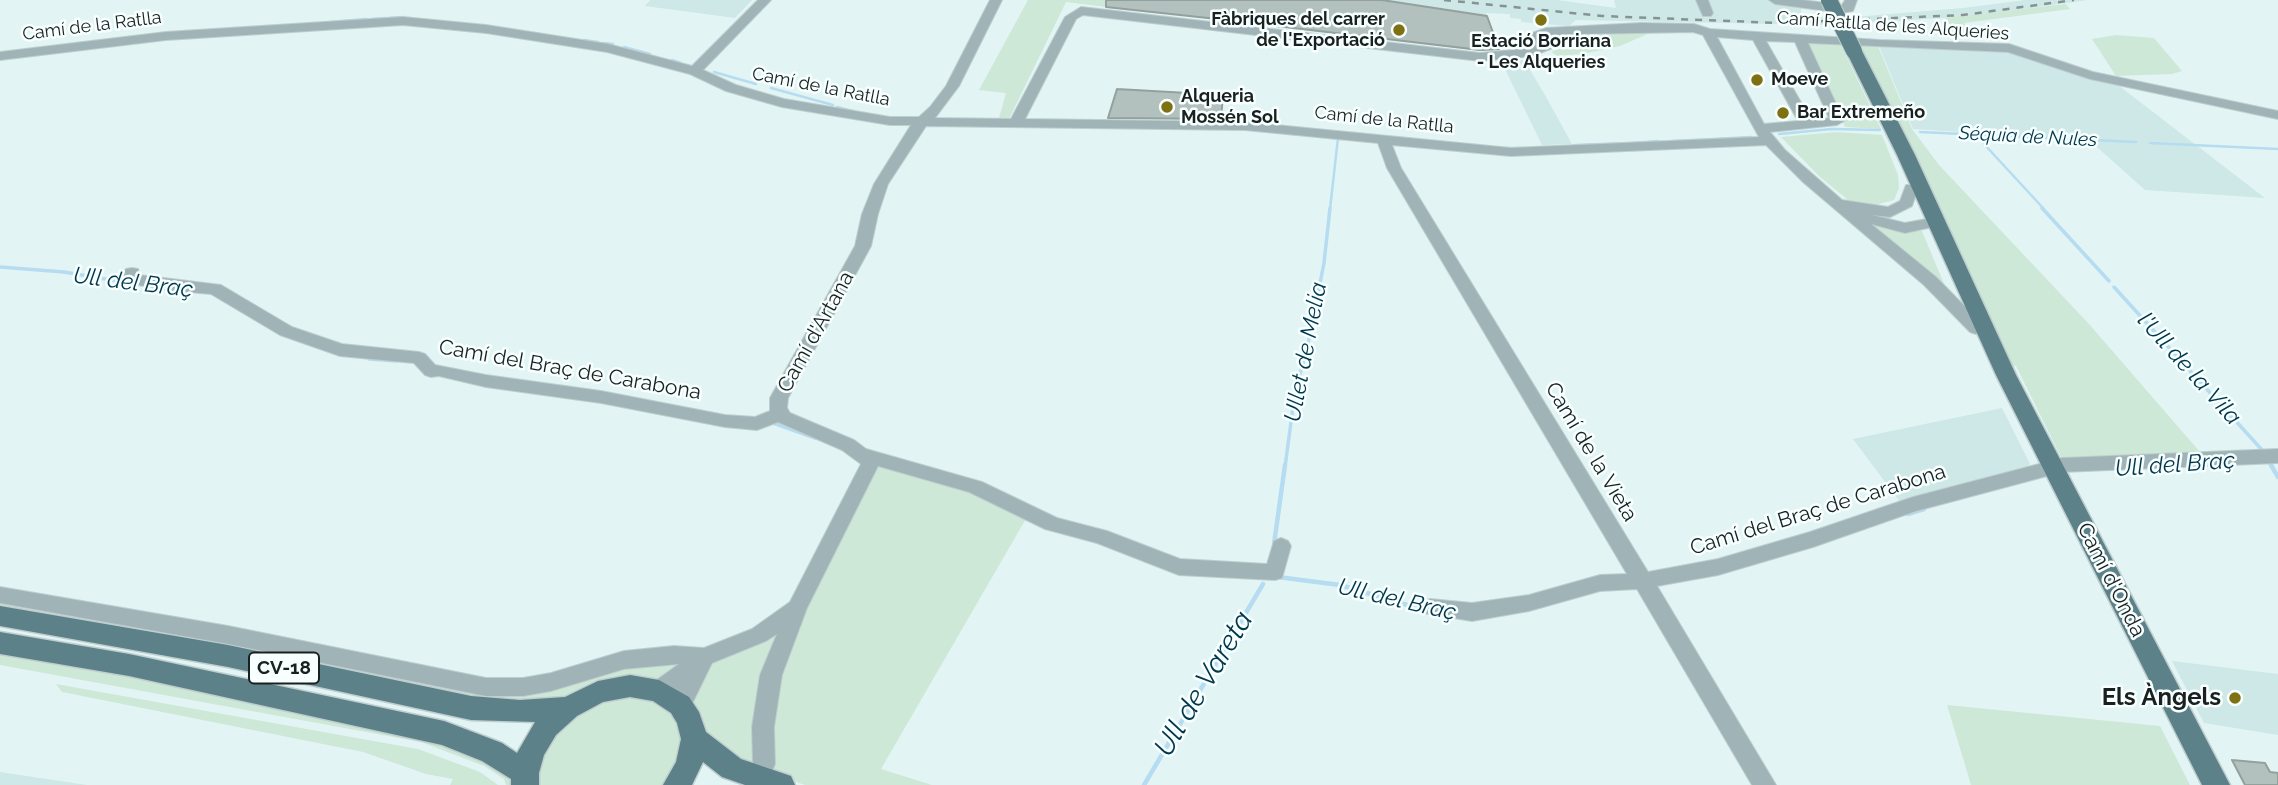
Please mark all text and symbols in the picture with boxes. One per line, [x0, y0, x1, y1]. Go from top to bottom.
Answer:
street label: Camí de la Ratlla [21, 7, 163, 45]
street label: Camí Ratlla de les Alqueries [1776, 7, 2010, 45]
place label: Fàbriques del carrer de l'Exportació [1211, 9, 1385, 52]
marker: Estació Borriana - Les Alqueries [1533, 12, 1549, 28]
marker: Fàbriques del carrer de l'Exportació [1391, 22, 1407, 38]
place label: Estació Borriana - Les Alqueries [1471, 31, 1611, 74]
street label: Camí de la Ratlla [750, 63, 892, 111]
place label: Moeve [1771, 69, 1828, 91]
marker: Moeve [1749, 72, 1765, 88]
place label: Alqueria Mossén Sol [1181, 86, 1279, 128]
marker: Alqueria Mossén Sol [1159, 99, 1175, 115]
street label: Camí de la Ratlla [1313, 102, 1455, 138]
place label: Bar Extremeño [1797, 102, 1925, 124]
marker: Bar Extremeño [1775, 105, 1791, 121]
water label: Séquia de Nules [1958, 122, 2098, 152]
water label: Ull del Braç [72, 262, 194, 304]
street label: Camí d'Artana [772, 267, 860, 397]
water label: Ullet de Melia [1279, 280, 1333, 424]
water label: l'Ull de la Vila [2131, 307, 2247, 431]
street label: Camí del Braç de Carabona [437, 335, 703, 405]
street label: Camí de la Vieta [1540, 378, 1642, 526]
water label: Ull del Braç [2114, 447, 2236, 483]
street label: Camí del Braç de Carabona [1687, 459, 1949, 561]
street label: Camí d'Onda [2071, 519, 2151, 641]
water label: Ull del Braç [1335, 573, 1459, 627]
water label: Ull de Vareta [1148, 605, 1260, 763]
road number: CV-18 [249, 652, 319, 684]
place label: Els Àngels [2102, 684, 2221, 712]
marker: Els Àngels [2227, 690, 2243, 706]

